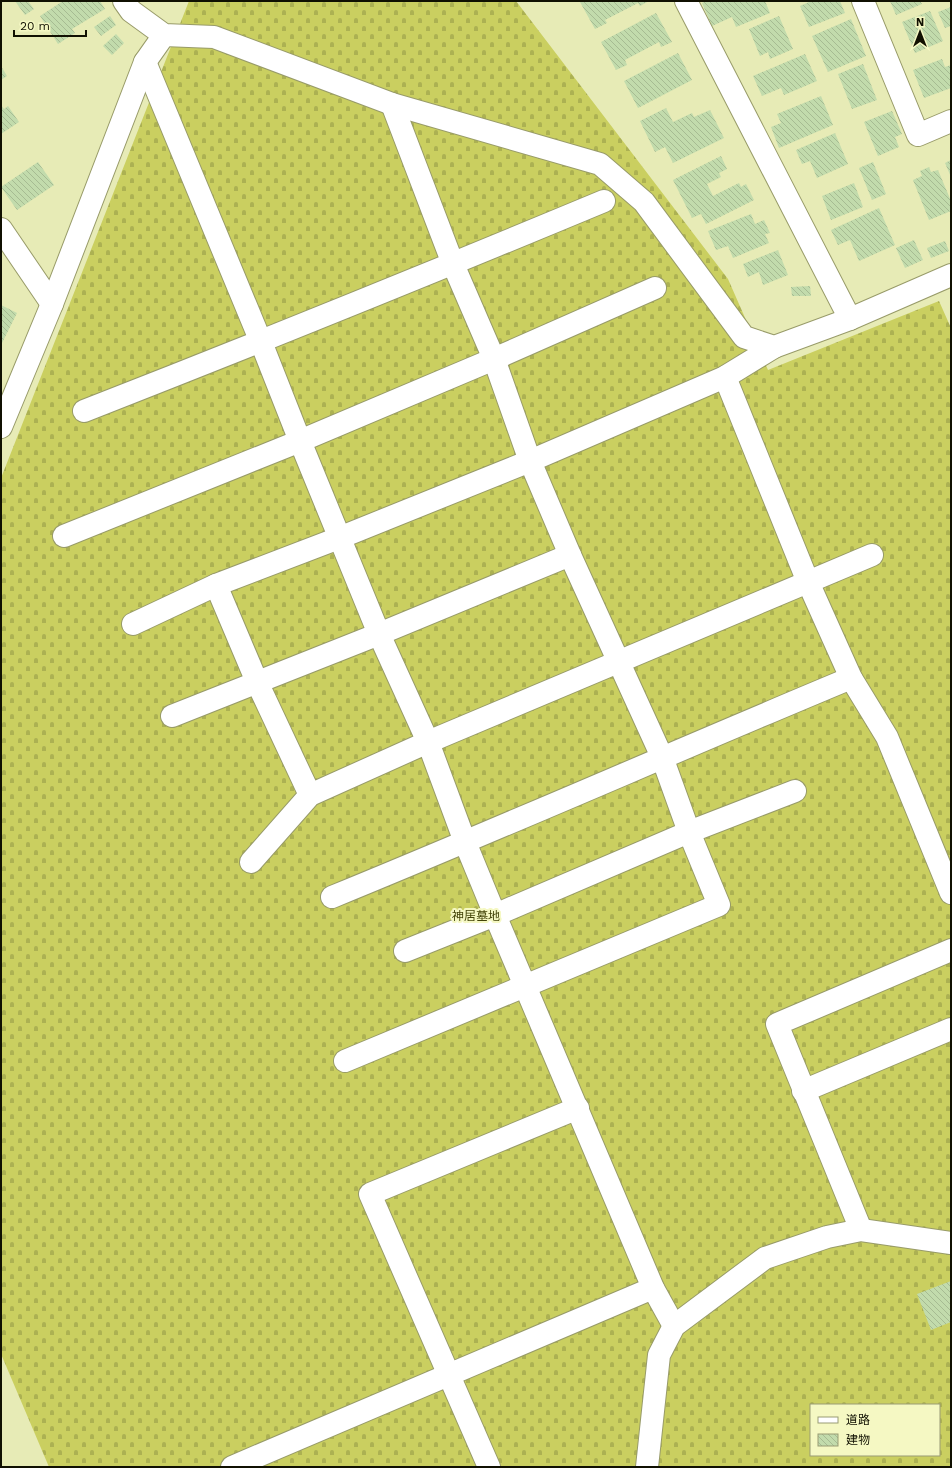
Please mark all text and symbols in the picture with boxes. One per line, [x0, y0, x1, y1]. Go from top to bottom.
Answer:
scale bar [14, 12, 86, 38]
north arrow [900, 12, 940, 52]
text: N [916, 16, 924, 29]
text: 20 m [20, 19, 50, 33]
park label: 神居墓地 [452, 909, 500, 923]
legend [810, 1404, 940, 1456]
text: 道路 [846, 1413, 870, 1427]
text: 建物 [846, 1433, 870, 1447]

